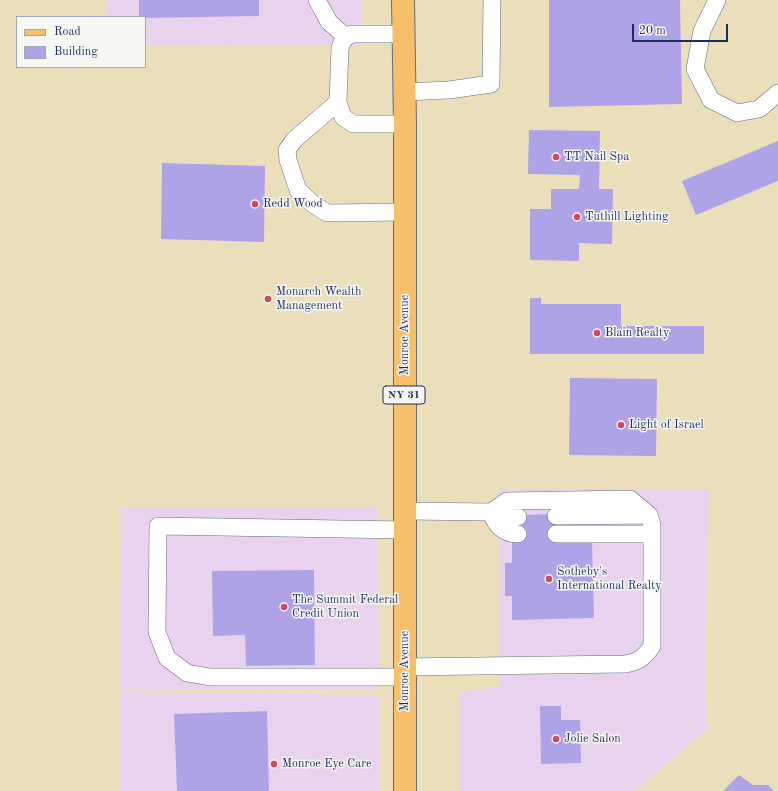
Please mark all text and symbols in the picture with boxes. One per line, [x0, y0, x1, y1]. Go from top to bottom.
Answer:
legend [16, 16, 146, 68]
scale bar [634, 16, 730, 42]
text: 20 m [639, 25, 666, 37]
text: Road [54, 26, 81, 38]
text: Building [54, 46, 98, 58]
place label: TT Nail Spa [564, 150, 629, 164]
marker: TT Nail Spa [551, 152, 561, 162]
place label: Redd Wood [263, 197, 323, 211]
marker: Redd Wood [250, 199, 260, 209]
place label: Tuthill Lighting [585, 210, 668, 224]
marker: Tuthill Lighting [572, 212, 582, 222]
place label: Monarch Wealth Management [276, 285, 362, 313]
marker: Monarch Wealth Management [263, 294, 273, 304]
street label: Monroe Avenue [398, 295, 412, 375]
place label: Blain Realty [605, 326, 669, 340]
marker: Blain Realty [592, 328, 602, 338]
road number: NY 31 [383, 386, 425, 404]
place label: Light of Israel [629, 418, 704, 432]
marker: Light of Israel [616, 420, 626, 430]
place label: Sotheby's International Realty [557, 565, 661, 593]
marker: Sotheby's International Realty [544, 574, 554, 584]
place label: The Summit Federal Credit Union [292, 593, 398, 621]
marker: The Summit Federal Credit Union [279, 602, 289, 612]
street label: Monroe Avenue [398, 631, 412, 711]
place label: Jolie Salon [564, 732, 621, 746]
marker: Jolie Salon [551, 734, 561, 744]
place label: Monroe Eye Care [282, 757, 372, 771]
marker: Monroe Eye Care [269, 759, 279, 769]

